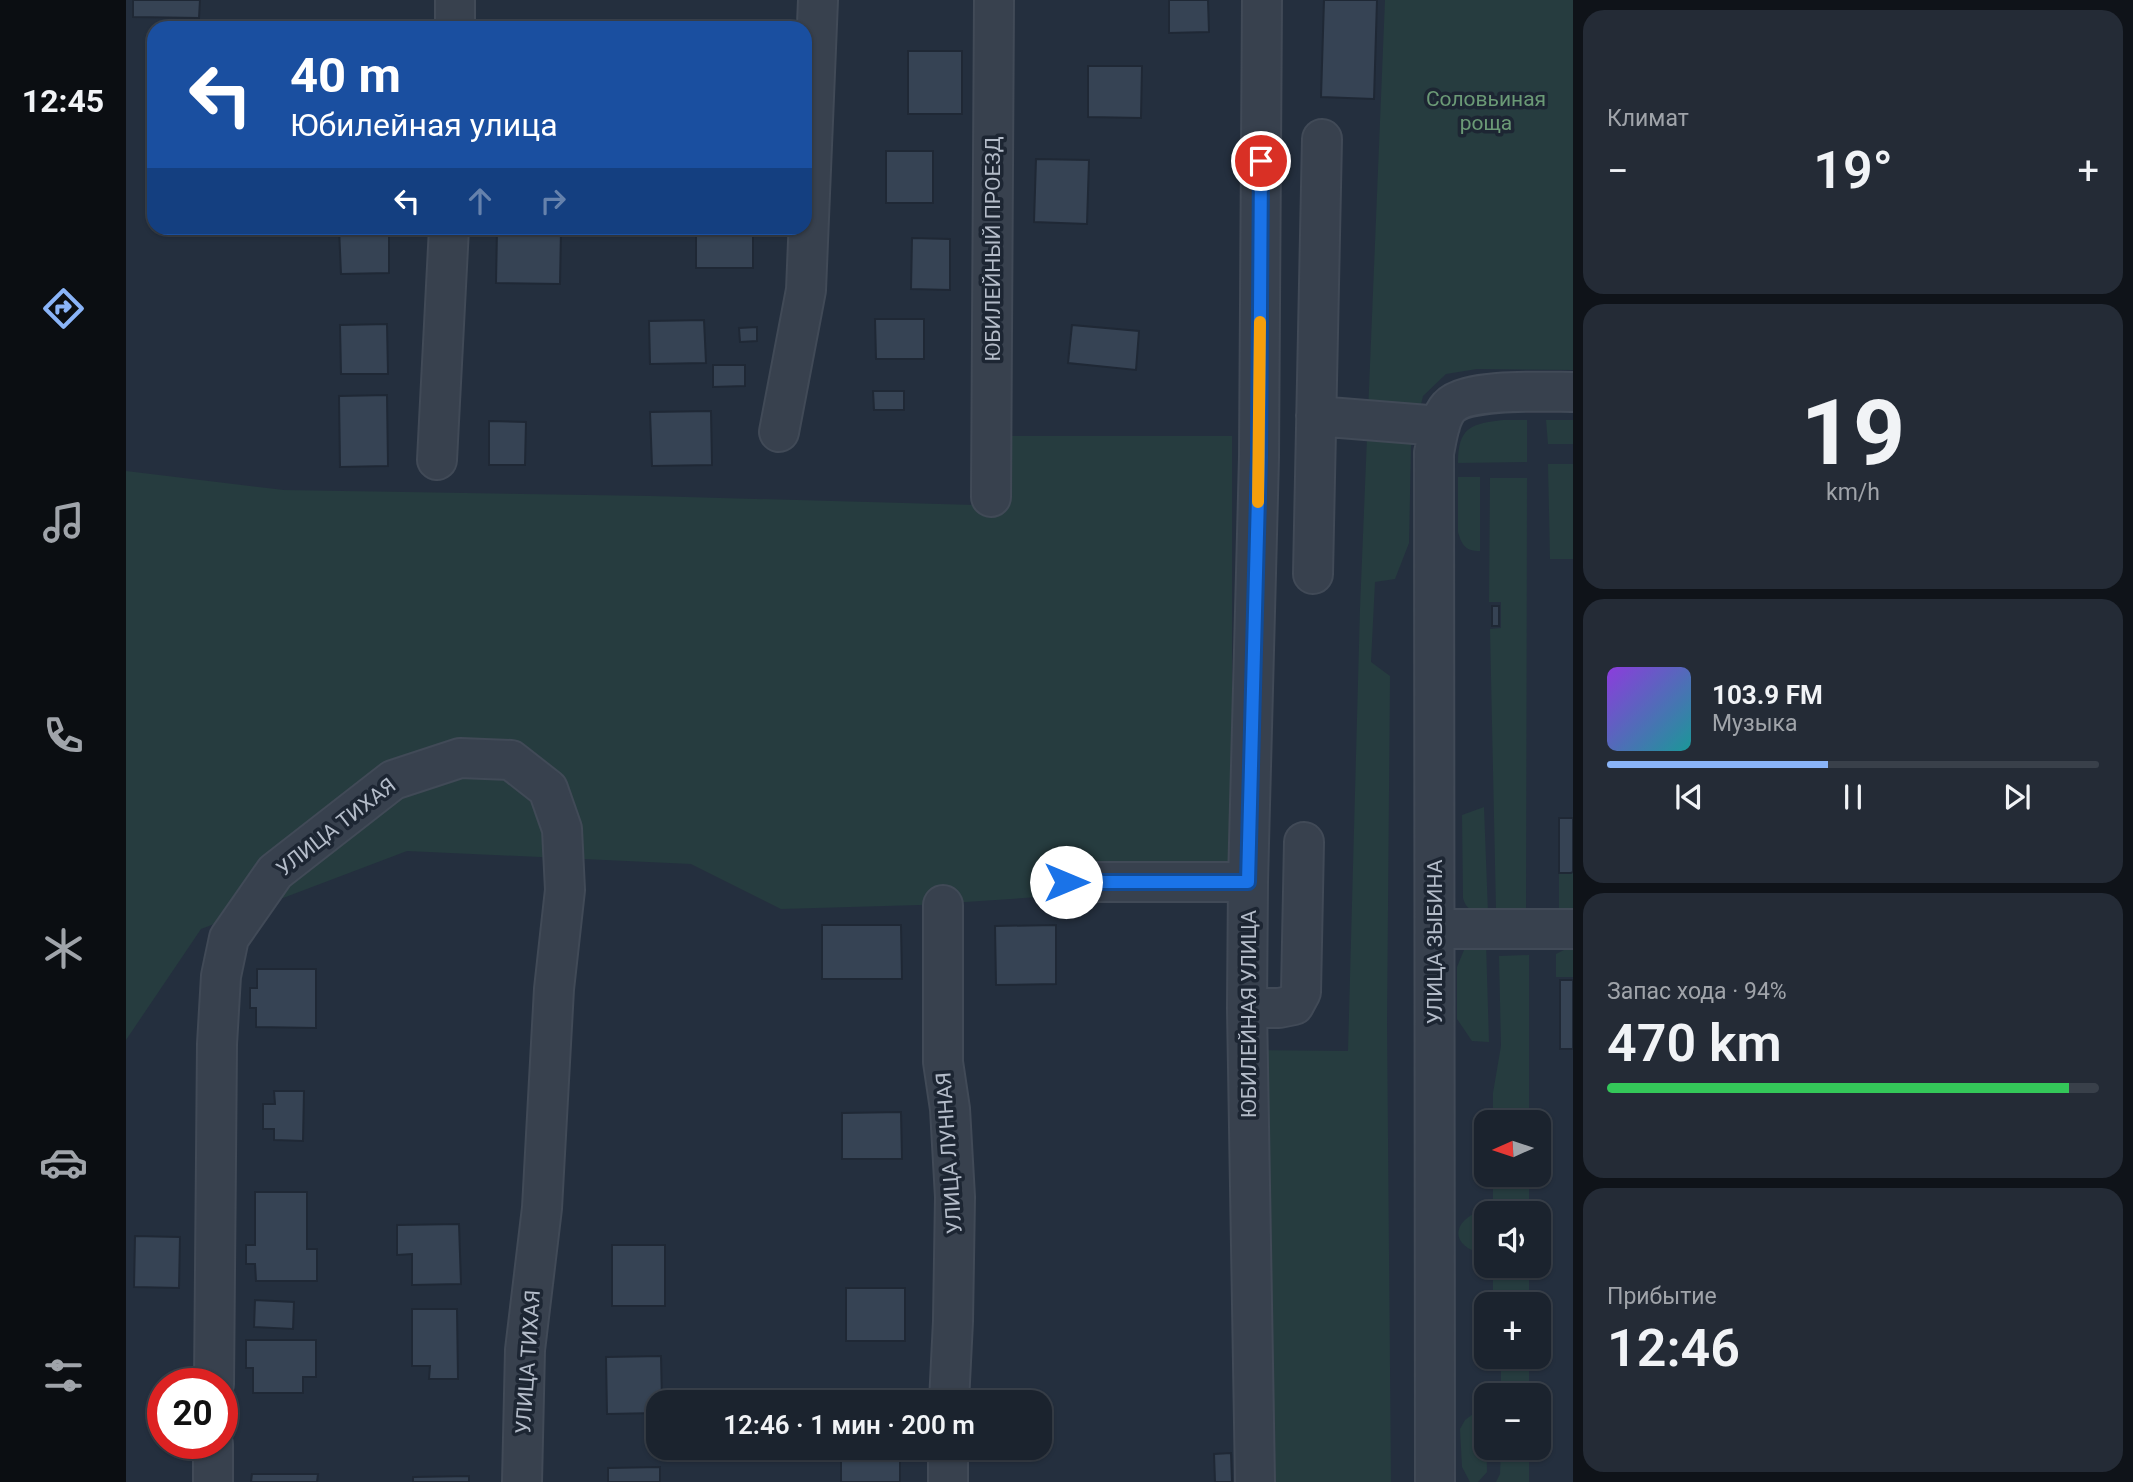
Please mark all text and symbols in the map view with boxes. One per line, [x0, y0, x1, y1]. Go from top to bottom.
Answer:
text: 40 m [290, 47, 401, 104]
icon: left [175, 49, 266, 140]
text: 12:45 [22, 82, 104, 120]
park label: Соловьиная роща [1426, 87, 1546, 135]
text: Климат [1607, 105, 1689, 132]
text: Юбилейная улица [290, 106, 558, 144]
pin [1231, 131, 1291, 191]
street label: ЮБИЛЕЙНЫЙ ПРОЕЗД [981, 136, 1005, 362]
text: 19° [1813, 140, 1893, 201]
icon: arrive [1242, 142, 1280, 180]
text: − [1607, 149, 1629, 193]
text: + [2077, 149, 2099, 193]
icon: left [388, 182, 426, 220]
icon: ahead [461, 182, 499, 220]
icon: right [534, 182, 572, 220]
icon: directions [39, 284, 88, 333]
text: 19 [1801, 380, 1905, 486]
text: km/h [1826, 479, 1880, 506]
icon: music [39, 498, 88, 547]
text: 103.9 FM [1712, 680, 1823, 710]
text: Музыка [1712, 710, 1797, 737]
icon: phone [39, 711, 88, 760]
street label: УЛИЦА ТИХАЯ [272, 773, 400, 881]
icon: previous [1670, 778, 1708, 816]
icon: pause [1834, 778, 1872, 816]
icon: next [1998, 778, 2036, 816]
position arrow [1029, 845, 1103, 919]
street label: УЛИЦА ЗЫБИНА [1423, 859, 1447, 1024]
street label: ЮБИЛЕЙНАЯ УЛИЦА [1237, 910, 1261, 1118]
icon: climate [39, 924, 88, 973]
text: Запас хода · 94% [1607, 978, 1787, 1005]
text: 470 km [1607, 1013, 1782, 1074]
street label: УЛИЦА ЛУННАЯ [931, 1071, 967, 1235]
north arrow [1474, 1110, 1550, 1186]
map controls [1474, 1110, 1551, 1460]
icon: car [39, 1138, 88, 1187]
button: sound [1474, 1201, 1551, 1278]
text: Прибытие [1607, 1283, 1717, 1310]
street label: УЛИЦА ТИХАЯ [511, 1289, 545, 1435]
button: + [1474, 1292, 1551, 1369]
text: 12:46 [1607, 1318, 1740, 1379]
icon: filters [39, 1351, 88, 1400]
speed limit sign: 20 [147, 1368, 238, 1459]
button: − [1474, 1383, 1551, 1460]
text: 12:46 · 1 мин · 200 m [723, 1410, 975, 1440]

